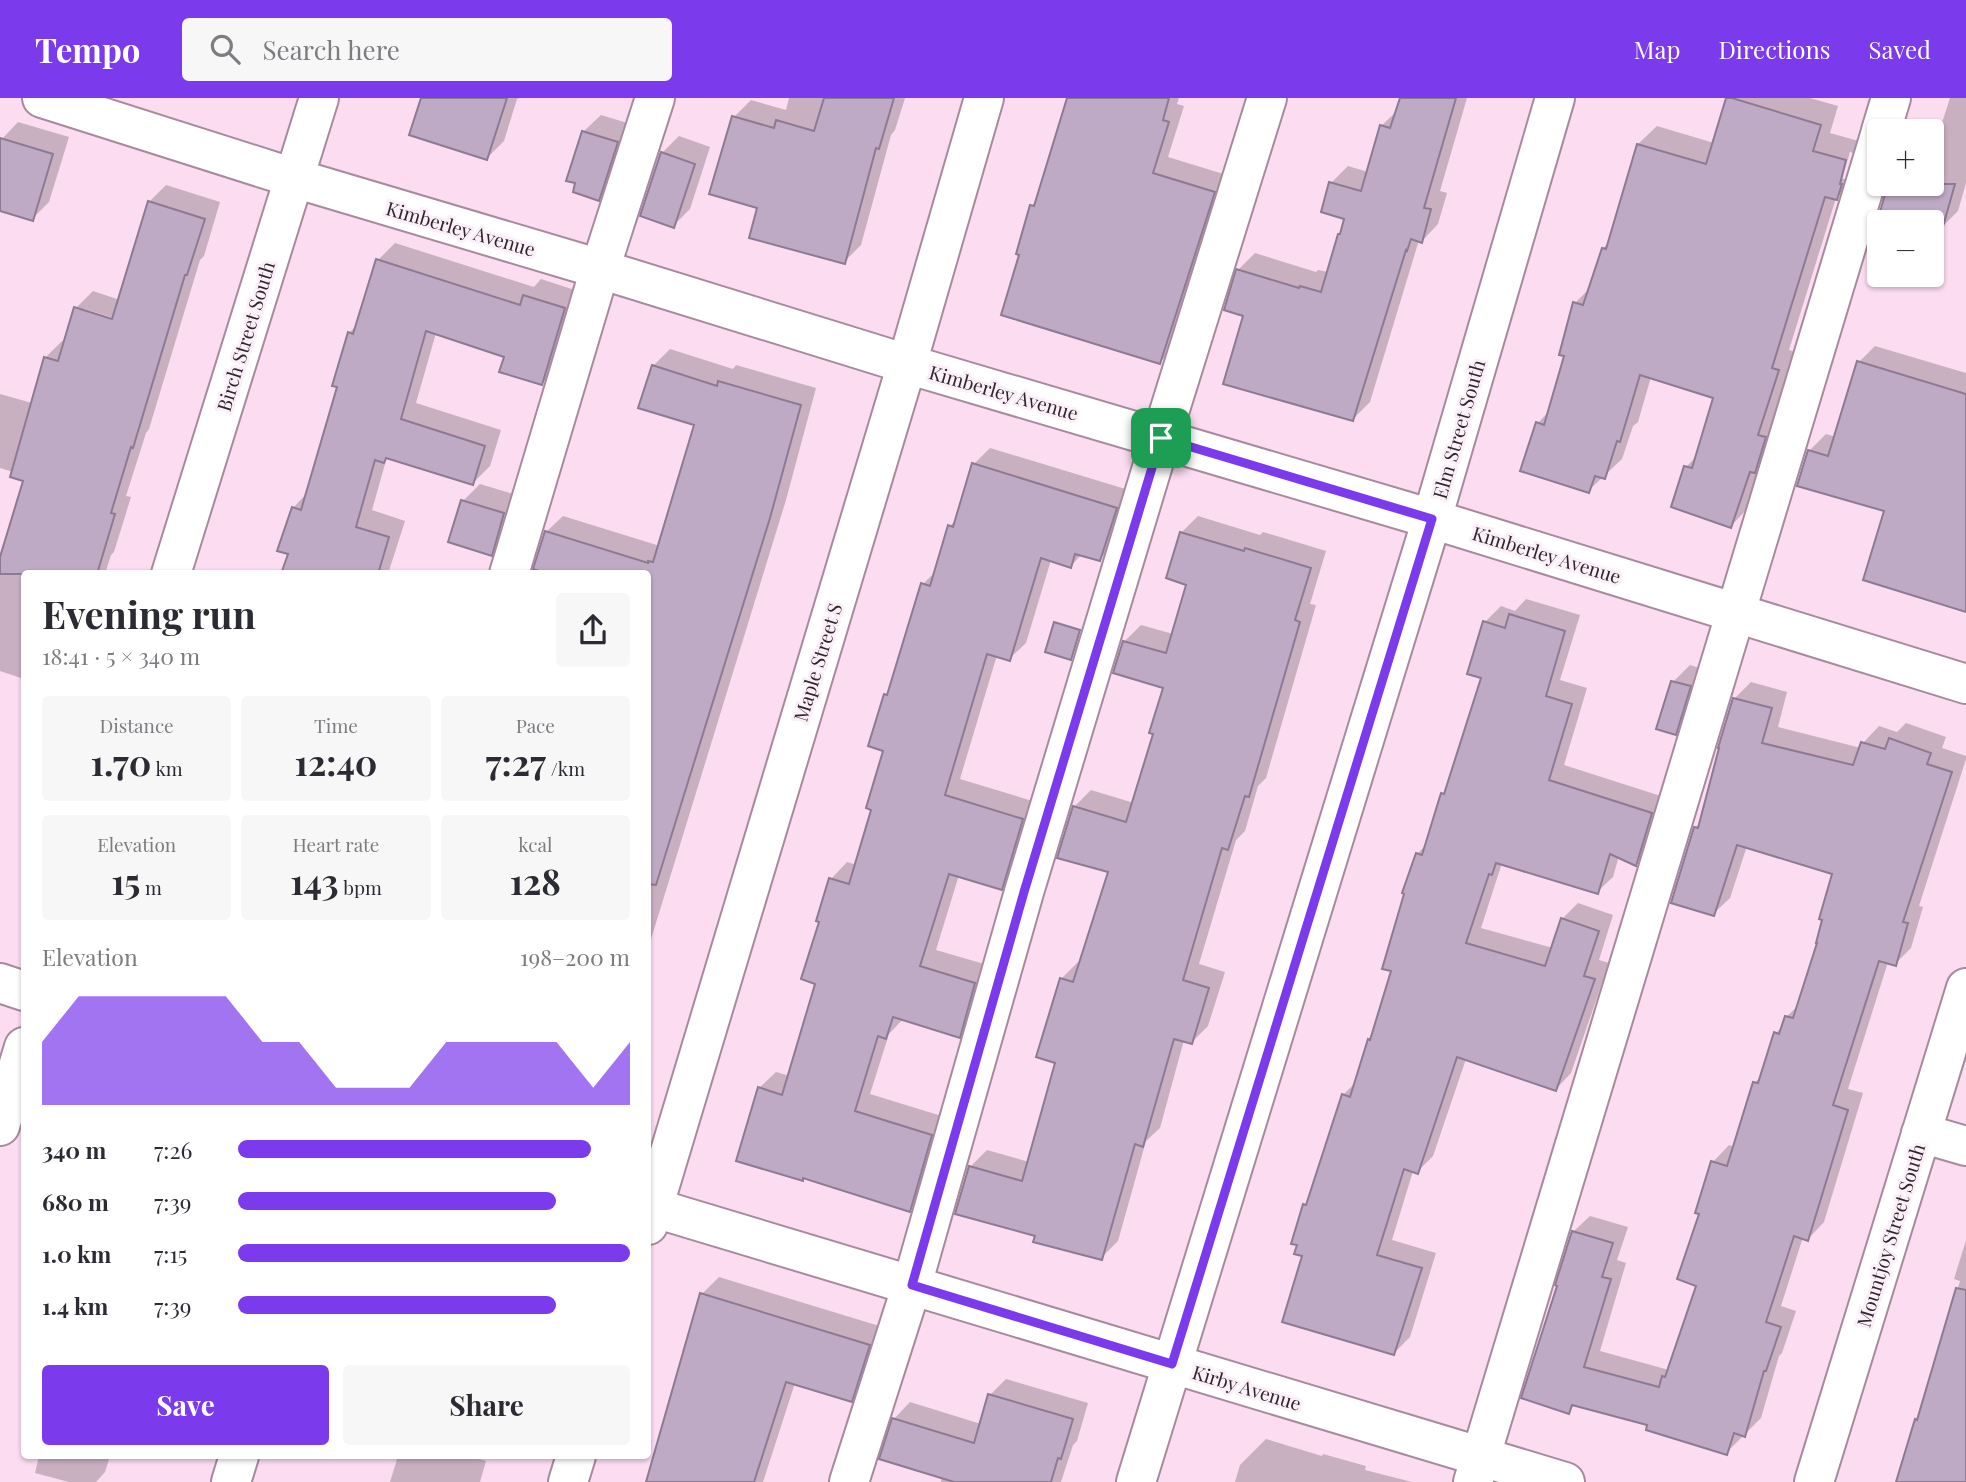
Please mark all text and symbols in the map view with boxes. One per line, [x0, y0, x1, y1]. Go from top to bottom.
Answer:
search box [182, 18, 672, 81]
text: Tempo [35, 27, 140, 71]
icon: search [206, 30, 244, 68]
text: Search here [262, 32, 400, 67]
text: Map [1634, 33, 1680, 65]
text: Directions [1718, 33, 1831, 65]
text: Saved [1869, 33, 1931, 65]
map controls [1867, 119, 1944, 287]
button: + [1867, 119, 1944, 196]
street label: Kimberley Avenue [383, 194, 539, 262]
button: − [1867, 210, 1944, 287]
street label: Birch Street South [210, 258, 280, 414]
street label: Elm Street South [1426, 356, 1490, 502]
street label: Kimberley Avenue [926, 358, 1082, 426]
pin [1131, 408, 1191, 468]
icon: arrive [1142, 419, 1180, 457]
street label: Kimberley Avenue [1470, 519, 1624, 589]
text: Evening run [42, 588, 256, 639]
button: share [556, 593, 630, 667]
street label: Maple Street S [787, 600, 847, 724]
text: 18:41 · 5 × 340 m [42, 640, 200, 671]
text: Distance [100, 712, 174, 738]
text: Time [314, 712, 358, 738]
text: Pace [516, 712, 555, 738]
text: 1.70 [91, 738, 151, 785]
text: 12:40 [295, 738, 377, 785]
text: 7:27 [486, 738, 546, 785]
text: km [151, 755, 183, 781]
text: /km [546, 755, 585, 781]
text: Elevation [97, 831, 176, 857]
text: Heart rate [293, 831, 379, 857]
text: kcal [518, 831, 552, 857]
text: 15 [111, 857, 140, 904]
text: 143 [290, 857, 339, 904]
text: 128 [510, 857, 561, 904]
text: m [140, 874, 162, 900]
text: bpm [339, 874, 382, 900]
text: Elevation [42, 941, 138, 972]
text: 198–200 m [520, 941, 630, 972]
text: 340 m [42, 1134, 106, 1165]
text: 7:26 [154, 1134, 192, 1165]
street label: Mountjoy Street South [1850, 1140, 1930, 1330]
text: 680 m [42, 1186, 109, 1217]
text: 7:39 [154, 1186, 192, 1217]
text: 1.0 km [42, 1238, 111, 1269]
text: 7:15 [154, 1238, 187, 1269]
text: 1.4 km [42, 1290, 108, 1321]
text: 7:39 [154, 1290, 192, 1321]
street label: Kirby Avenue [1189, 1358, 1305, 1416]
button: Save [42, 1365, 329, 1445]
button: Share [343, 1365, 630, 1445]

